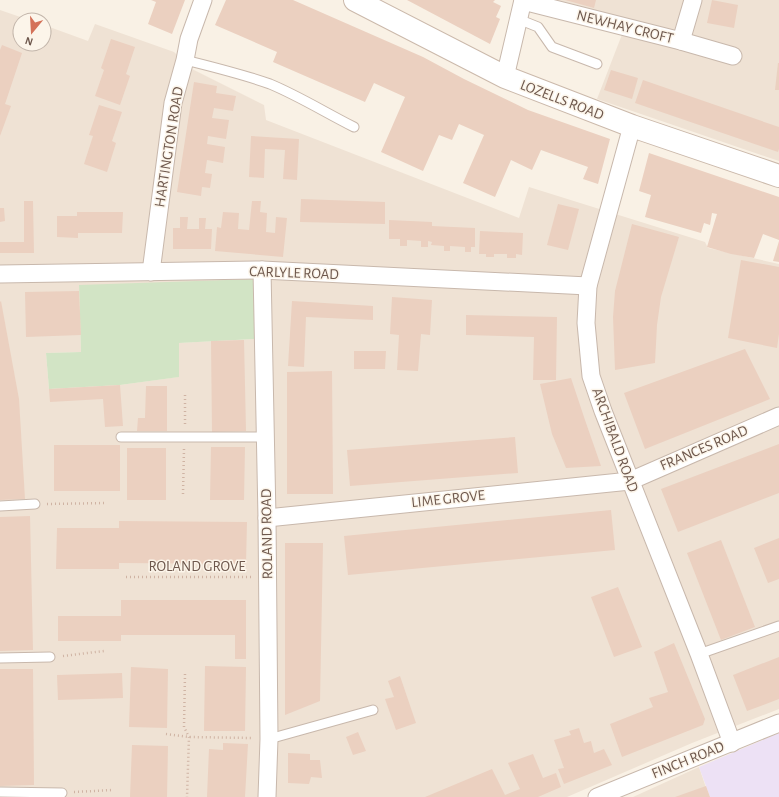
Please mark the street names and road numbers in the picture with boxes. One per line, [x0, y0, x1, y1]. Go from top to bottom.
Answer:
street label: NEWHAY CROFT [575, 8, 676, 46]
street label: LOZELLS ROAD [518, 77, 606, 123]
street label: HARTINGTON ROAD [152, 85, 186, 208]
street label: CARLYLE ROAD [249, 264, 340, 282]
street label: ARCHIBALD ROAD [589, 386, 641, 494]
street label: FRANCES ROAD [658, 423, 750, 473]
street label: ROLAND ROAD [259, 488, 275, 580]
street label: LIME GROVE [410, 488, 486, 510]
street label: ROLAND GROVE [148, 559, 246, 574]
street label: FINCH ROAD [650, 739, 727, 781]

